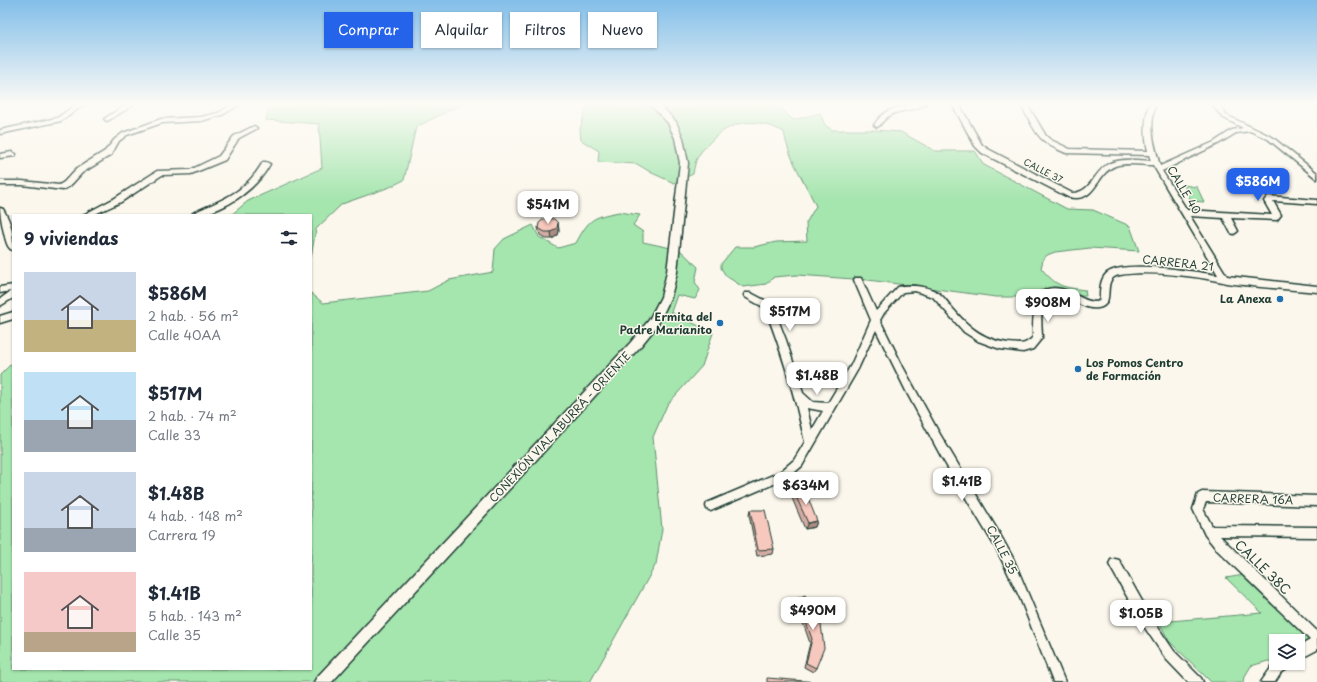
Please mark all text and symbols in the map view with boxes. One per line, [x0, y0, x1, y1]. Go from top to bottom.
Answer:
chip: Comprar [324, 12, 413, 48]
chip: Alquilar [421, 12, 502, 48]
chip: Filtros [510, 12, 580, 48]
chip: Nuevo [588, 12, 657, 48]
street label: CALLE 37 [1021, 154, 1066, 186]
street label: CALLE 40 [1163, 162, 1206, 217]
pin: $586M [1230, 168, 1286, 202]
text: $586M [1235, 171, 1281, 190]
pin: $541M [520, 191, 576, 225]
text: $541M [526, 194, 570, 213]
text: 9 viviendas [24, 225, 119, 251]
icon: filters [278, 227, 300, 249]
street label: CARRERA 21 [1142, 250, 1215, 275]
text: $586M [148, 280, 207, 306]
icon: home [56, 288, 104, 336]
pin: $908M [1020, 289, 1076, 323]
place label: La Anexa [1220, 290, 1273, 307]
text: $908M [1025, 292, 1071, 311]
marker: La Anexa [1275, 294, 1285, 304]
pin: $517M [762, 298, 818, 332]
text: $517M [769, 301, 811, 320]
text: 2 hab. · 56 m² [148, 306, 239, 325]
place label: Ermita del Padre Marianito [620, 308, 713, 338]
marker: Ermita del Padre Marianito [715, 318, 725, 328]
text: Calle 40AA [148, 325, 221, 344]
street label: CONEXIÓN VIAL ABURRÁ - ORIENTE [485, 347, 634, 506]
place label: Los Pomos Centro de Formación [1086, 354, 1184, 384]
pin: $1.48B [784, 362, 850, 396]
marker: Los Pomos Centro de Formación [1073, 364, 1083, 374]
text: $1.48B [795, 365, 839, 384]
text: $517M [148, 380, 202, 406]
icon: home [56, 388, 104, 436]
text: 2 hab. · 74 m² [148, 406, 237, 425]
text: Calle 33 [148, 425, 201, 444]
pin: $1.41B [929, 468, 995, 502]
text: $1.41B [942, 471, 982, 490]
pin: $634M [778, 472, 834, 506]
text: $634M [783, 475, 829, 494]
text: $1.48B [148, 480, 204, 506]
icon: home [56, 488, 104, 536]
street label: CARRERA 16A [1212, 489, 1294, 508]
text: 4 hab. · 148 m² [148, 506, 243, 525]
street label: CALLE 35 [983, 522, 1022, 577]
text: Carrera 19 [148, 525, 216, 544]
street label: CALLE 38C [1231, 535, 1296, 598]
text: $1.41B [148, 580, 201, 606]
icon: home [56, 588, 104, 636]
pin: $490M [785, 597, 841, 631]
text: $490M [790, 600, 836, 619]
pin: $1.05B [1108, 600, 1174, 634]
text: $1.05B [1119, 603, 1163, 622]
text: 5 hab. · 143 m² [148, 606, 242, 625]
text: Calle 35 [148, 625, 201, 644]
map controls [1269, 634, 1305, 670]
button: layers [1269, 634, 1305, 670]

